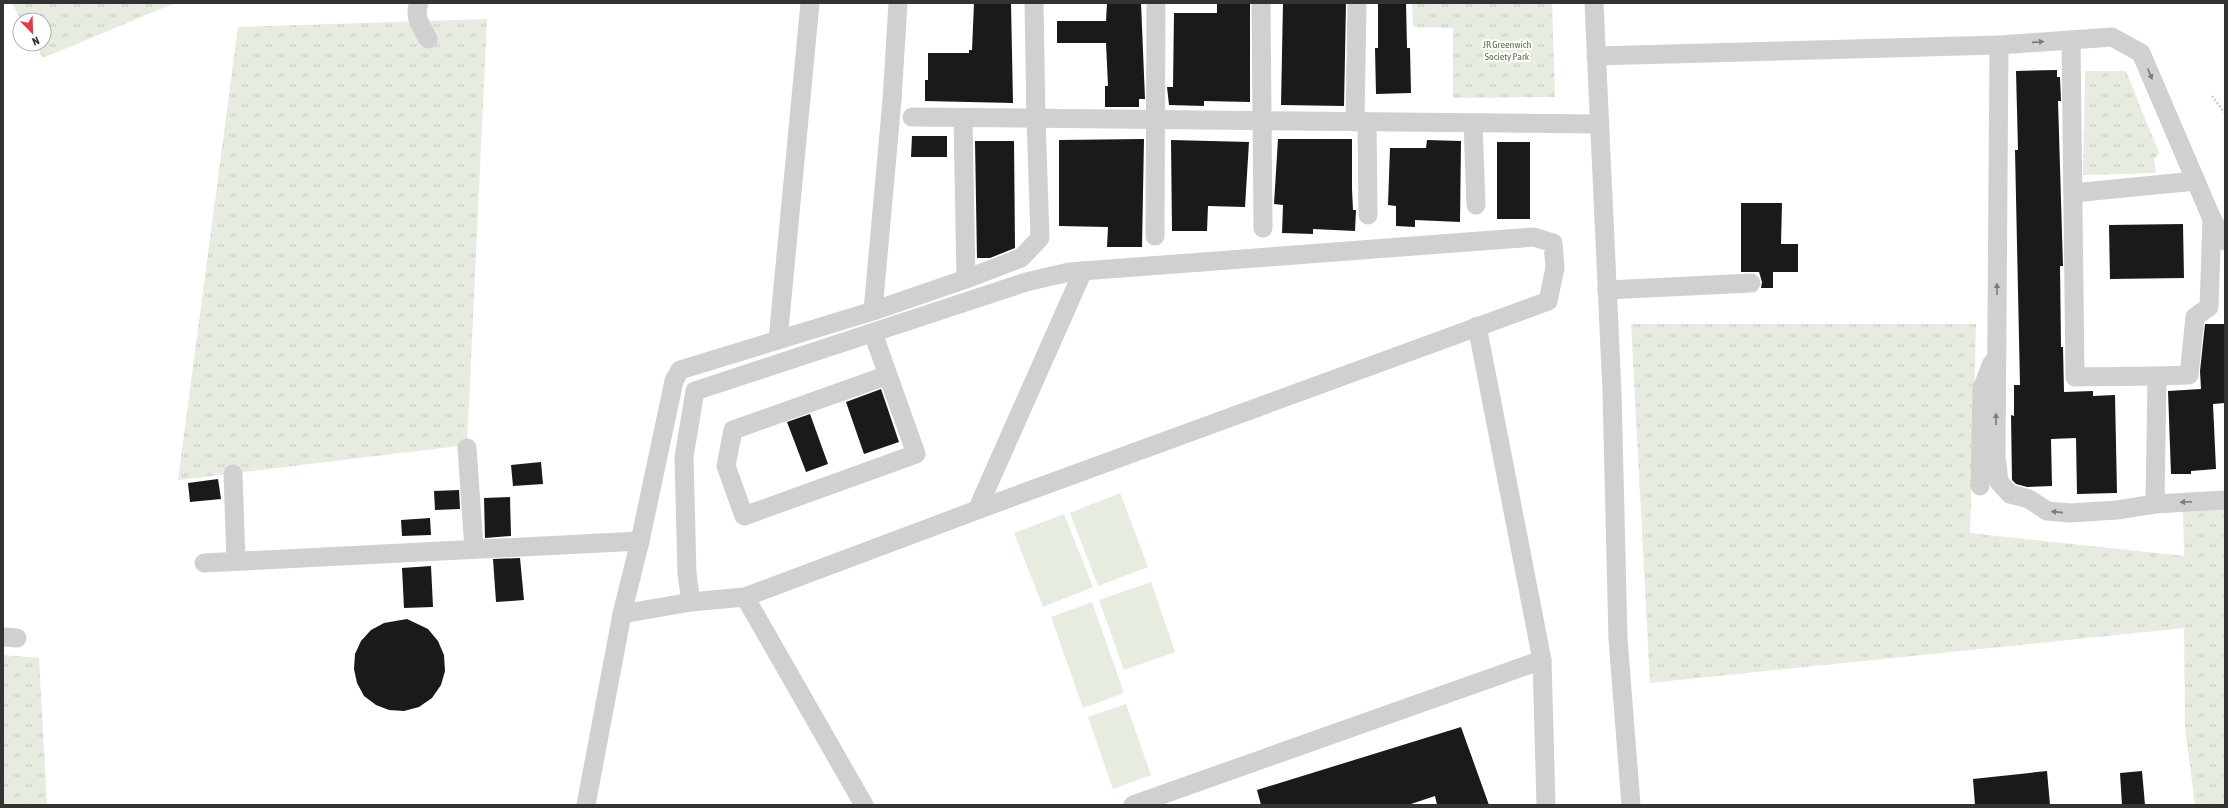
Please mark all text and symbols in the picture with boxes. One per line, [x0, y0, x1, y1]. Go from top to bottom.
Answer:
north arrow [12, 12, 52, 52]
text: N [31, 34, 41, 48]
park label: JR Greenwich Society Park [1483, 39, 1531, 62]
one-way arrow [2032, 39, 2044, 46]
one-way arrow [2147, 69, 2153, 80]
one-way arrow [1994, 282, 2000, 295]
one-way arrow [1993, 412, 1999, 425]
one-way arrow [2180, 499, 2192, 506]
one-way arrow [2051, 508, 2063, 515]

